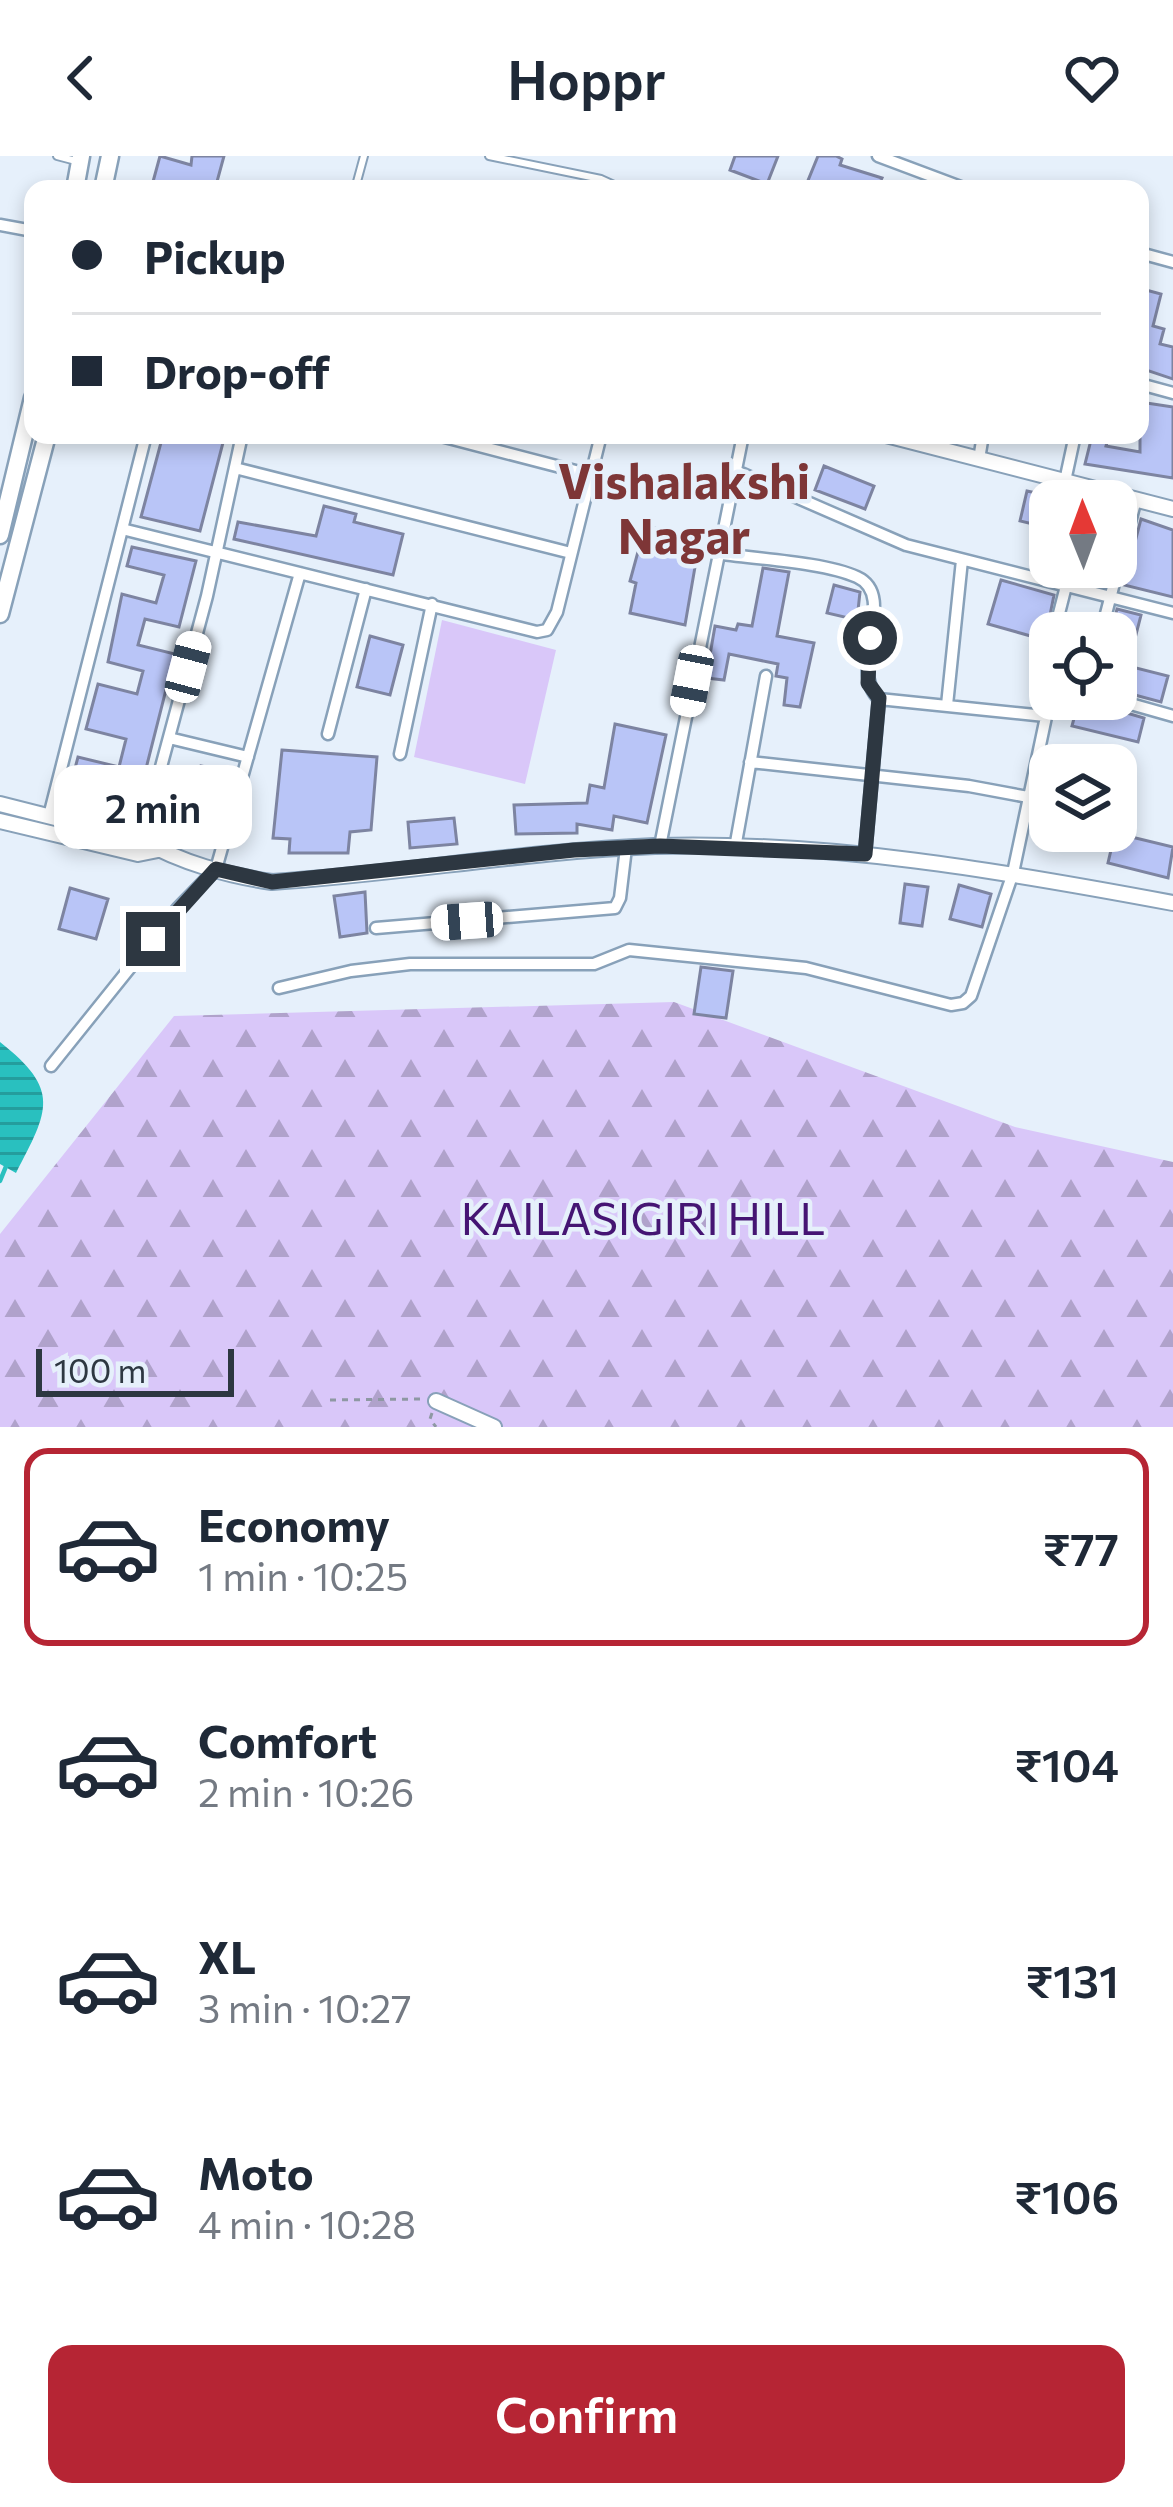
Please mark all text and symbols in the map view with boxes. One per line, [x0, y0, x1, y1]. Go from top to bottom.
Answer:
icon: back [48, 45, 114, 111]
text: Hoppr [507, 45, 666, 111]
icon: heart [1059, 45, 1125, 111]
text: Pickup [144, 228, 286, 283]
text: Drop-off [144, 343, 330, 398]
district label: Vishalakshi Nagar [558, 450, 810, 564]
north arrow [1029, 480, 1137, 588]
map controls [1029, 480, 1137, 852]
route start [843, 611, 897, 665]
button: locate [1029, 612, 1137, 720]
car [161, 628, 215, 706]
car [667, 642, 717, 720]
button: layers [1029, 744, 1137, 852]
callout: 2 min [54, 765, 252, 849]
text: 2 min [105, 783, 201, 831]
car [430, 901, 504, 941]
route end [126, 912, 180, 966]
park label: KAILASIGIRI HILL [461, 1189, 825, 1244]
scale bar [36, 1343, 234, 1396]
text: 100 m [54, 1349, 146, 1390]
icon: car [54, 1493, 162, 1601]
text: Economy [198, 1496, 390, 1551]
text: ₹77 [1043, 1520, 1119, 1575]
text: 1 min · 10:25 [198, 1551, 408, 1599]
icon: car [54, 1709, 162, 1817]
text: Comfort [198, 1712, 377, 1767]
text: ₹104 [1014, 1736, 1119, 1791]
text: 2 min · 10:26 [198, 1767, 414, 1815]
icon: car [54, 1925, 162, 2033]
text: XL [198, 1928, 256, 1983]
text: ₹131 [1025, 1952, 1119, 2007]
text: 3 min · 10:27 [198, 1983, 412, 2031]
icon: car [54, 2141, 162, 2249]
text: Moto [198, 2144, 314, 2199]
text: ₹106 [1014, 2168, 1119, 2223]
text: 4 min · 10:28 [198, 2199, 416, 2247]
button: Confirm [48, 2345, 1125, 2483]

